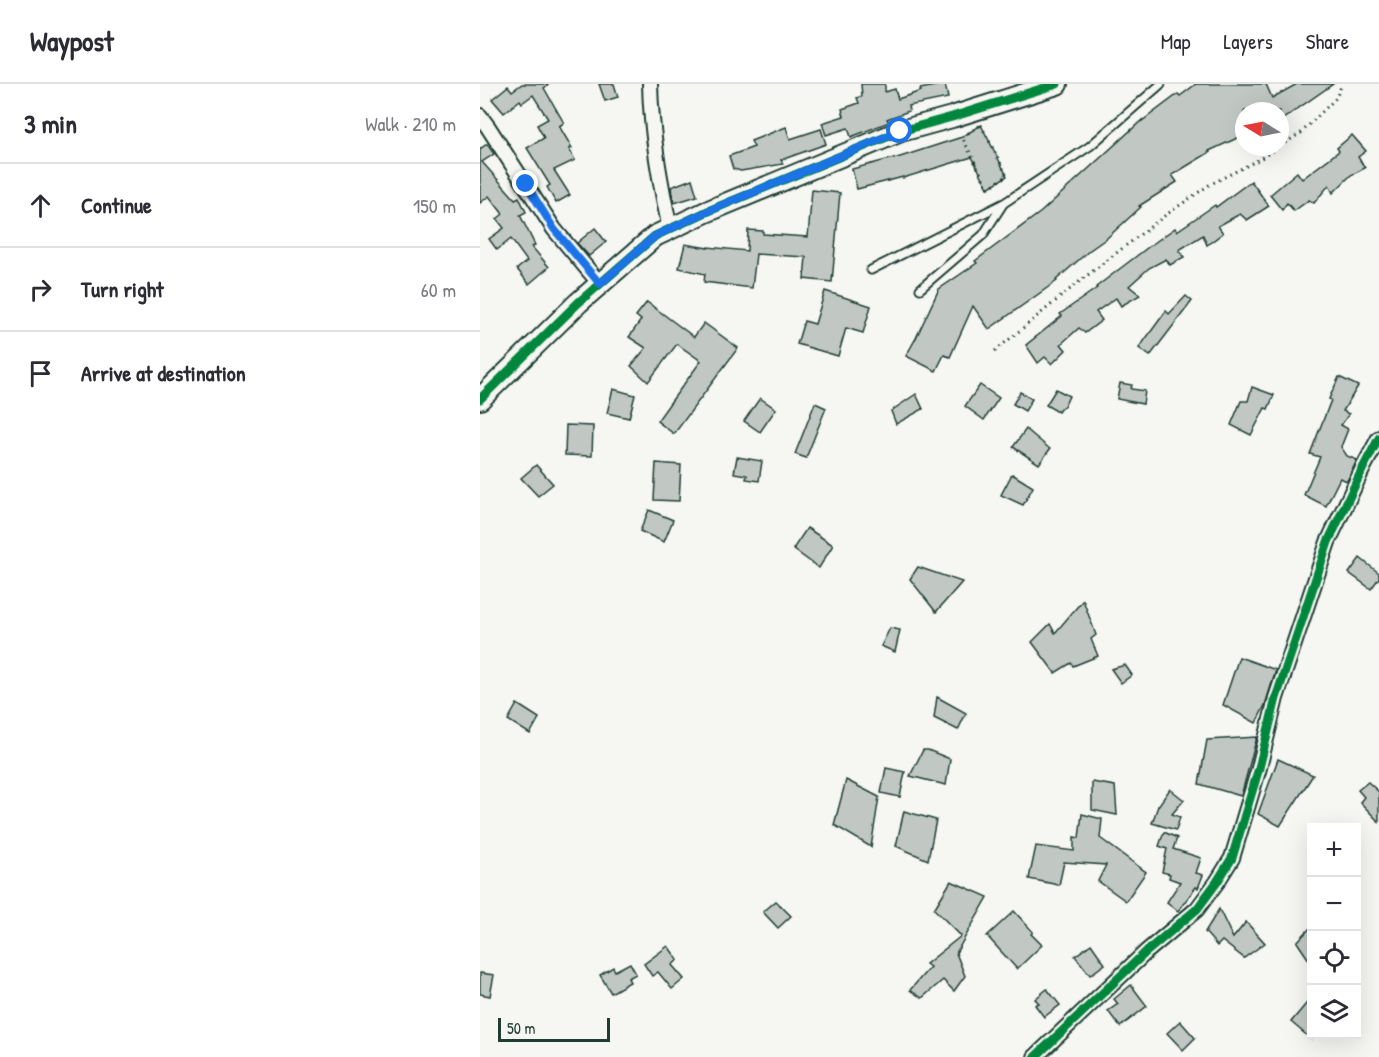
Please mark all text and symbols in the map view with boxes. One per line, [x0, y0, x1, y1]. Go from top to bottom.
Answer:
text: Waypost [30, 22, 114, 60]
text: Map [1161, 27, 1190, 56]
text: Layers [1223, 27, 1273, 56]
text: Share [1306, 27, 1349, 56]
north arrow [1235, 102, 1289, 156]
text: 3 min [24, 106, 77, 141]
text: Walk · 210 m [365, 110, 456, 137]
route start [886, 117, 912, 143]
route end [512, 170, 538, 196]
icon: ahead [24, 189, 57, 222]
text: Continue [81, 190, 152, 220]
text: 150 m [413, 192, 456, 219]
icon: right [24, 273, 57, 306]
text: Turn right [81, 274, 164, 304]
text: 60 m [421, 276, 456, 303]
icon: arrive [24, 357, 57, 390]
text: Arrive at destination [81, 358, 246, 388]
map controls [1307, 823, 1361, 1039]
button: + [1307, 823, 1361, 877]
button: − [1307, 877, 1361, 931]
button: locate [1307, 931, 1361, 985]
button: layers [1307, 985, 1361, 1039]
scale bar [498, 1015, 610, 1042]
text: 50 m [507, 1017, 536, 1039]

